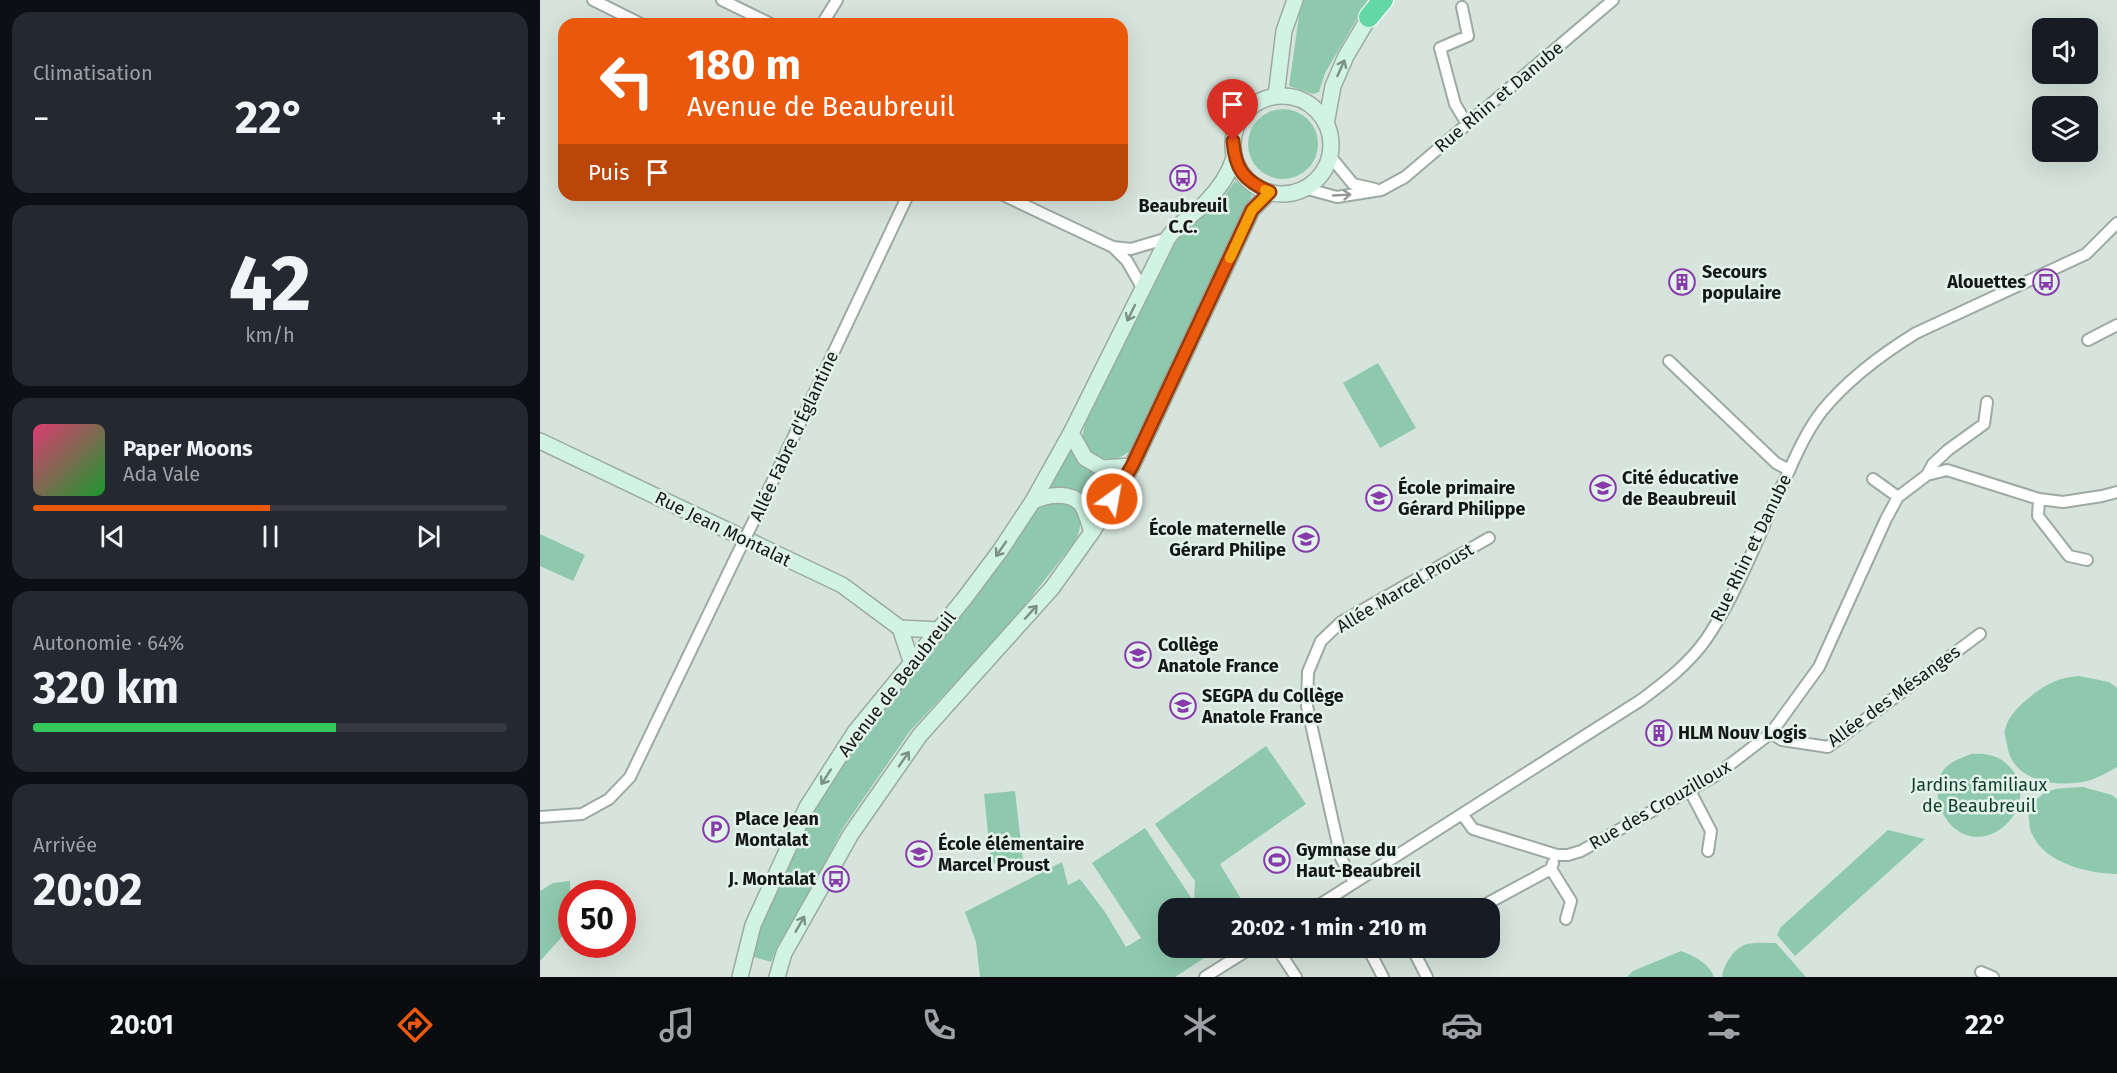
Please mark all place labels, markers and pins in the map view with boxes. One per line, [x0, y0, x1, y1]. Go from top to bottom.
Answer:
pin [1207, 79, 1258, 141]
bus stop icon: Beaubreuil C.C. [1168, 163, 1198, 193]
place label: Beaubreuil C.C. [1138, 195, 1228, 238]
place label: Secours populaire [1702, 261, 1781, 304]
building icon: Secours populaire [1667, 267, 1697, 297]
bus stop icon: Alouettes [2031, 267, 2061, 297]
place label: Alouettes [1946, 271, 2026, 293]
place label: Cité éducative de Beaubreuil [1622, 467, 1739, 510]
school or university icon: Cité éducative de Beaubreuil [1588, 473, 1618, 503]
place label: École primaire Gérard Philippe [1398, 476, 1526, 520]
school or university icon: École primaire Gérard Philippe [1364, 483, 1394, 513]
place label: École maternelle Gérard Philipe [1149, 517, 1286, 561]
school or university icon: École maternelle Gérard Philipe [1291, 524, 1321, 554]
place label: Collège Anatole France [1157, 634, 1279, 677]
school or university icon: Collège Anatole France [1123, 640, 1153, 670]
place label: SEGPA du Collège Anatole France [1201, 685, 1344, 728]
school or university icon: SEGPA du Collège Anatole France [1168, 691, 1198, 721]
building icon: HLM Nouv Logis [1644, 718, 1674, 748]
place label: HLM Nouv Logis [1678, 722, 1807, 744]
place label: Place Jean Montalat [735, 808, 819, 851]
parking icon: Place Jean Montalat [701, 814, 731, 844]
place label: École élémentaire Marcel Proust [938, 832, 1084, 876]
school or university icon: École élémentaire Marcel Proust [904, 839, 934, 869]
place label: Gymnase du Haut-Beaubreil [1296, 839, 1421, 882]
sports icon: Gymnase du Haut-Beaubreil [1262, 845, 1292, 875]
bus stop icon: J. Montalat [821, 864, 851, 894]
place label: J. Montalat [727, 868, 817, 890]

